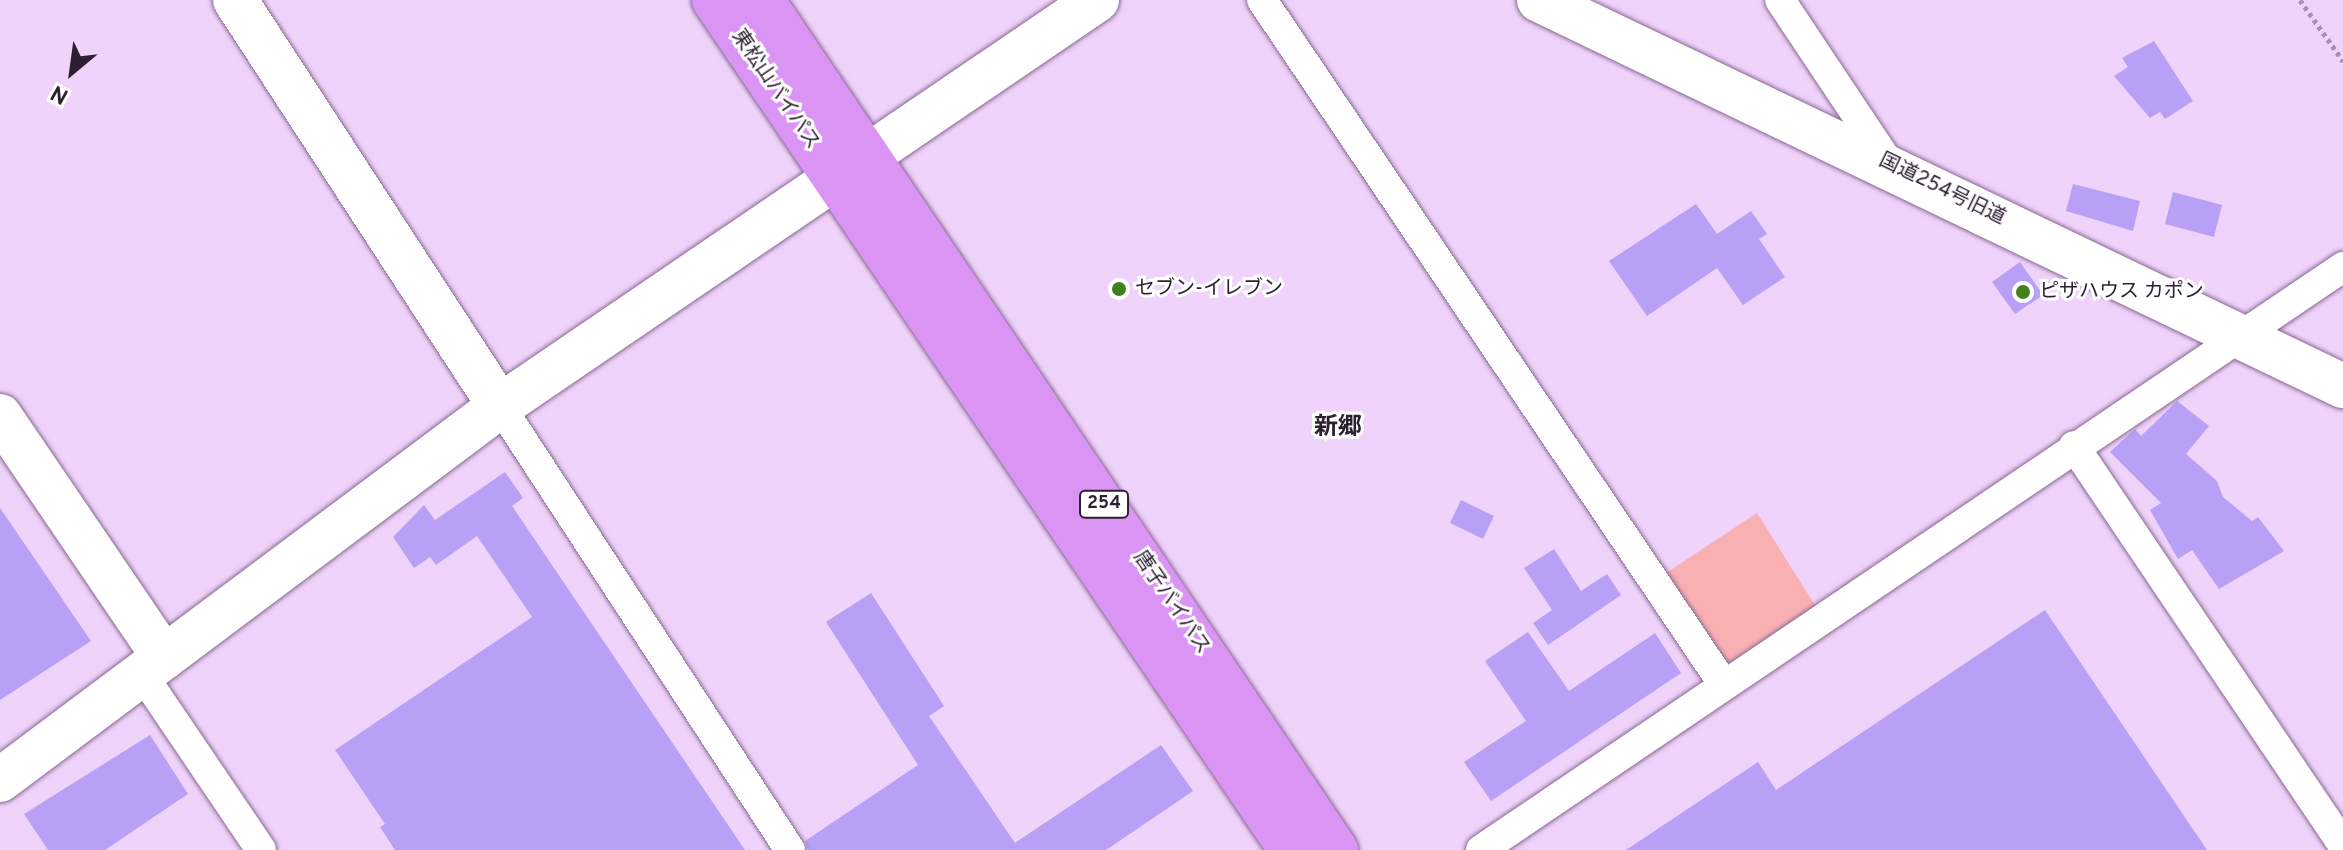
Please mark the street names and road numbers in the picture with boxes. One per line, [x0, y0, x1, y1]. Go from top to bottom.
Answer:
street label: 東松山バイパス [726, 25, 824, 155]
street label: 国道254号旧道 [1875, 149, 2009, 231]
road number: 254 [1078, 490, 1130, 518]
street label: 唐子バイパス [1128, 547, 1214, 659]

